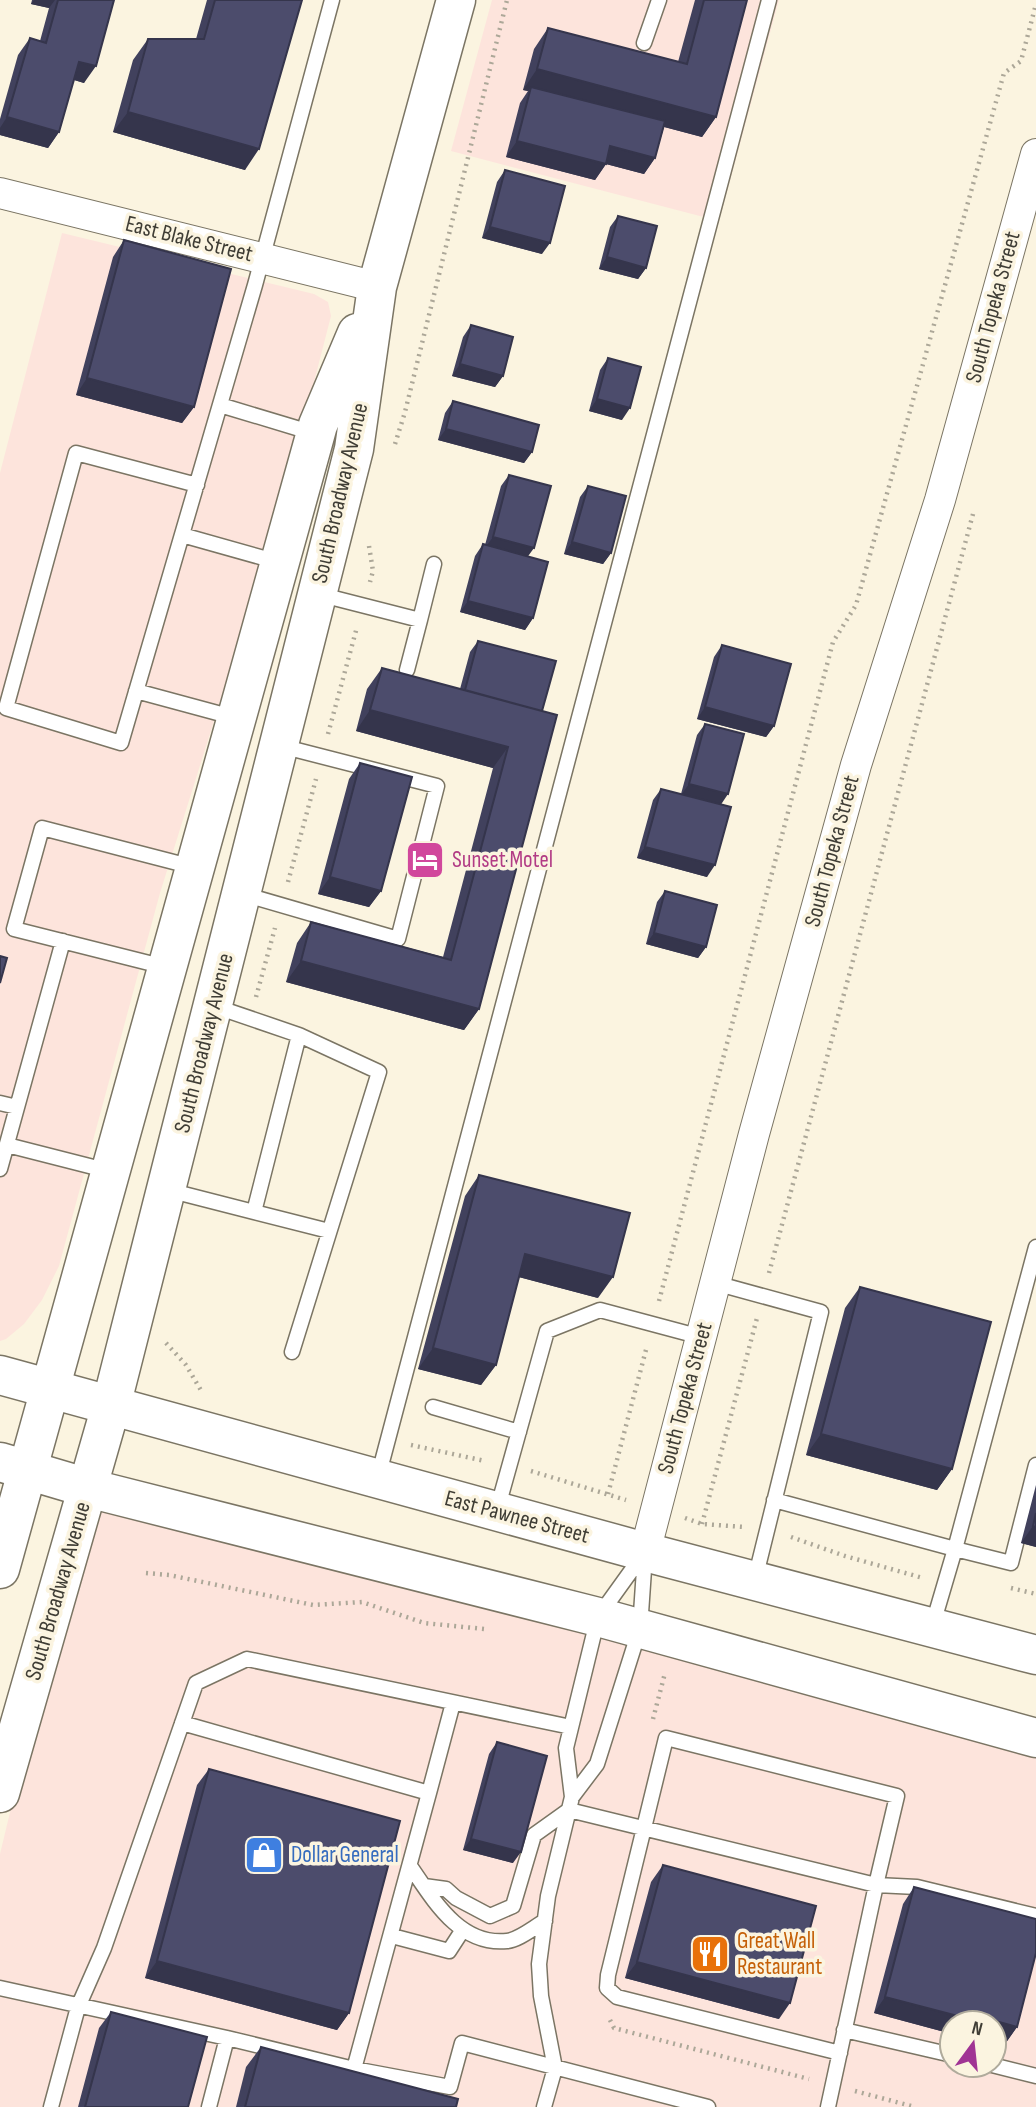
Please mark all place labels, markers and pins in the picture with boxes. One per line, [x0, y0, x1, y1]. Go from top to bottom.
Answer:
hotel icon: Sunset Motel [404, 839, 446, 881]
place label: Sunset Motel [452, 846, 553, 874]
shop icon: Dollar General [243, 1834, 285, 1876]
place label: Dollar General [291, 1841, 399, 1869]
place label: Great Wall Restaurant [737, 1927, 822, 1981]
restaurant icon: Great Wall Restaurant [689, 1933, 731, 1975]

